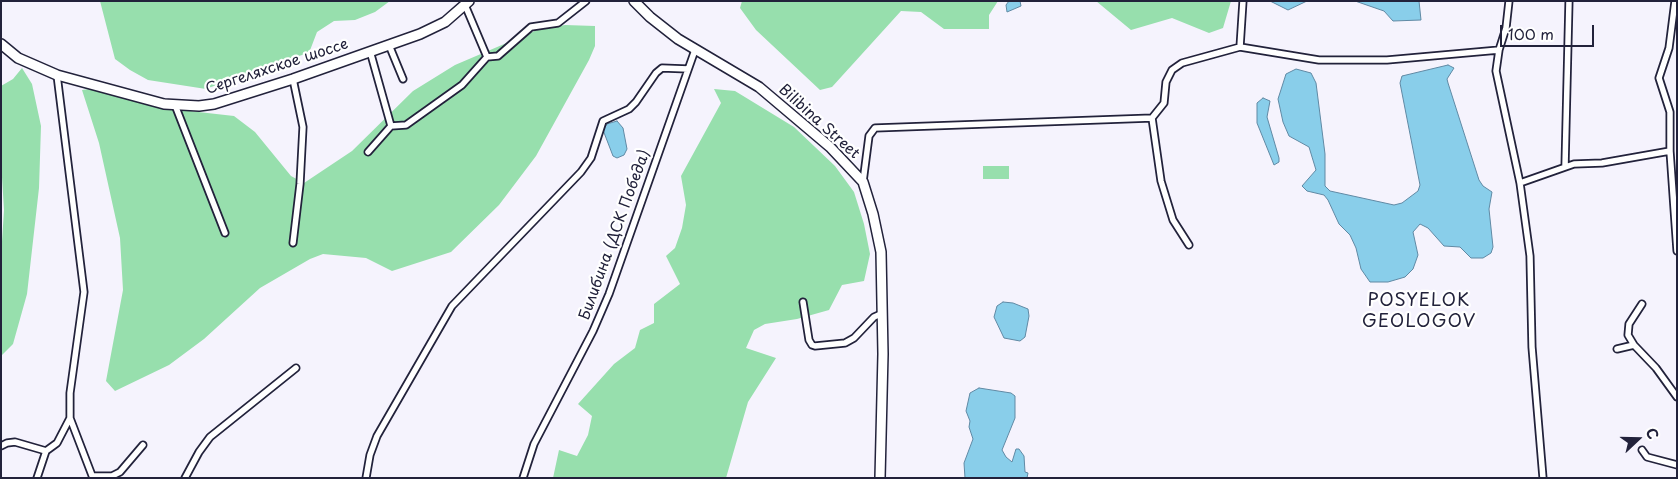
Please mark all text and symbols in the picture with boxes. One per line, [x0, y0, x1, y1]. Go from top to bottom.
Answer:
scale bar [1503, 15, 1597, 47]
text: 100 m [1508, 22, 1554, 45]
street label: Сергеляхское шоссе [203, 35, 351, 99]
street label: Bilibina Street [775, 81, 863, 163]
street label: Билибина (ДСК Победа) [576, 148, 654, 322]
district label: POSYELOK GEOLOGOV [1362, 290, 1476, 332]
north arrow [1613, 414, 1663, 464]
text: С [1641, 425, 1664, 442]

